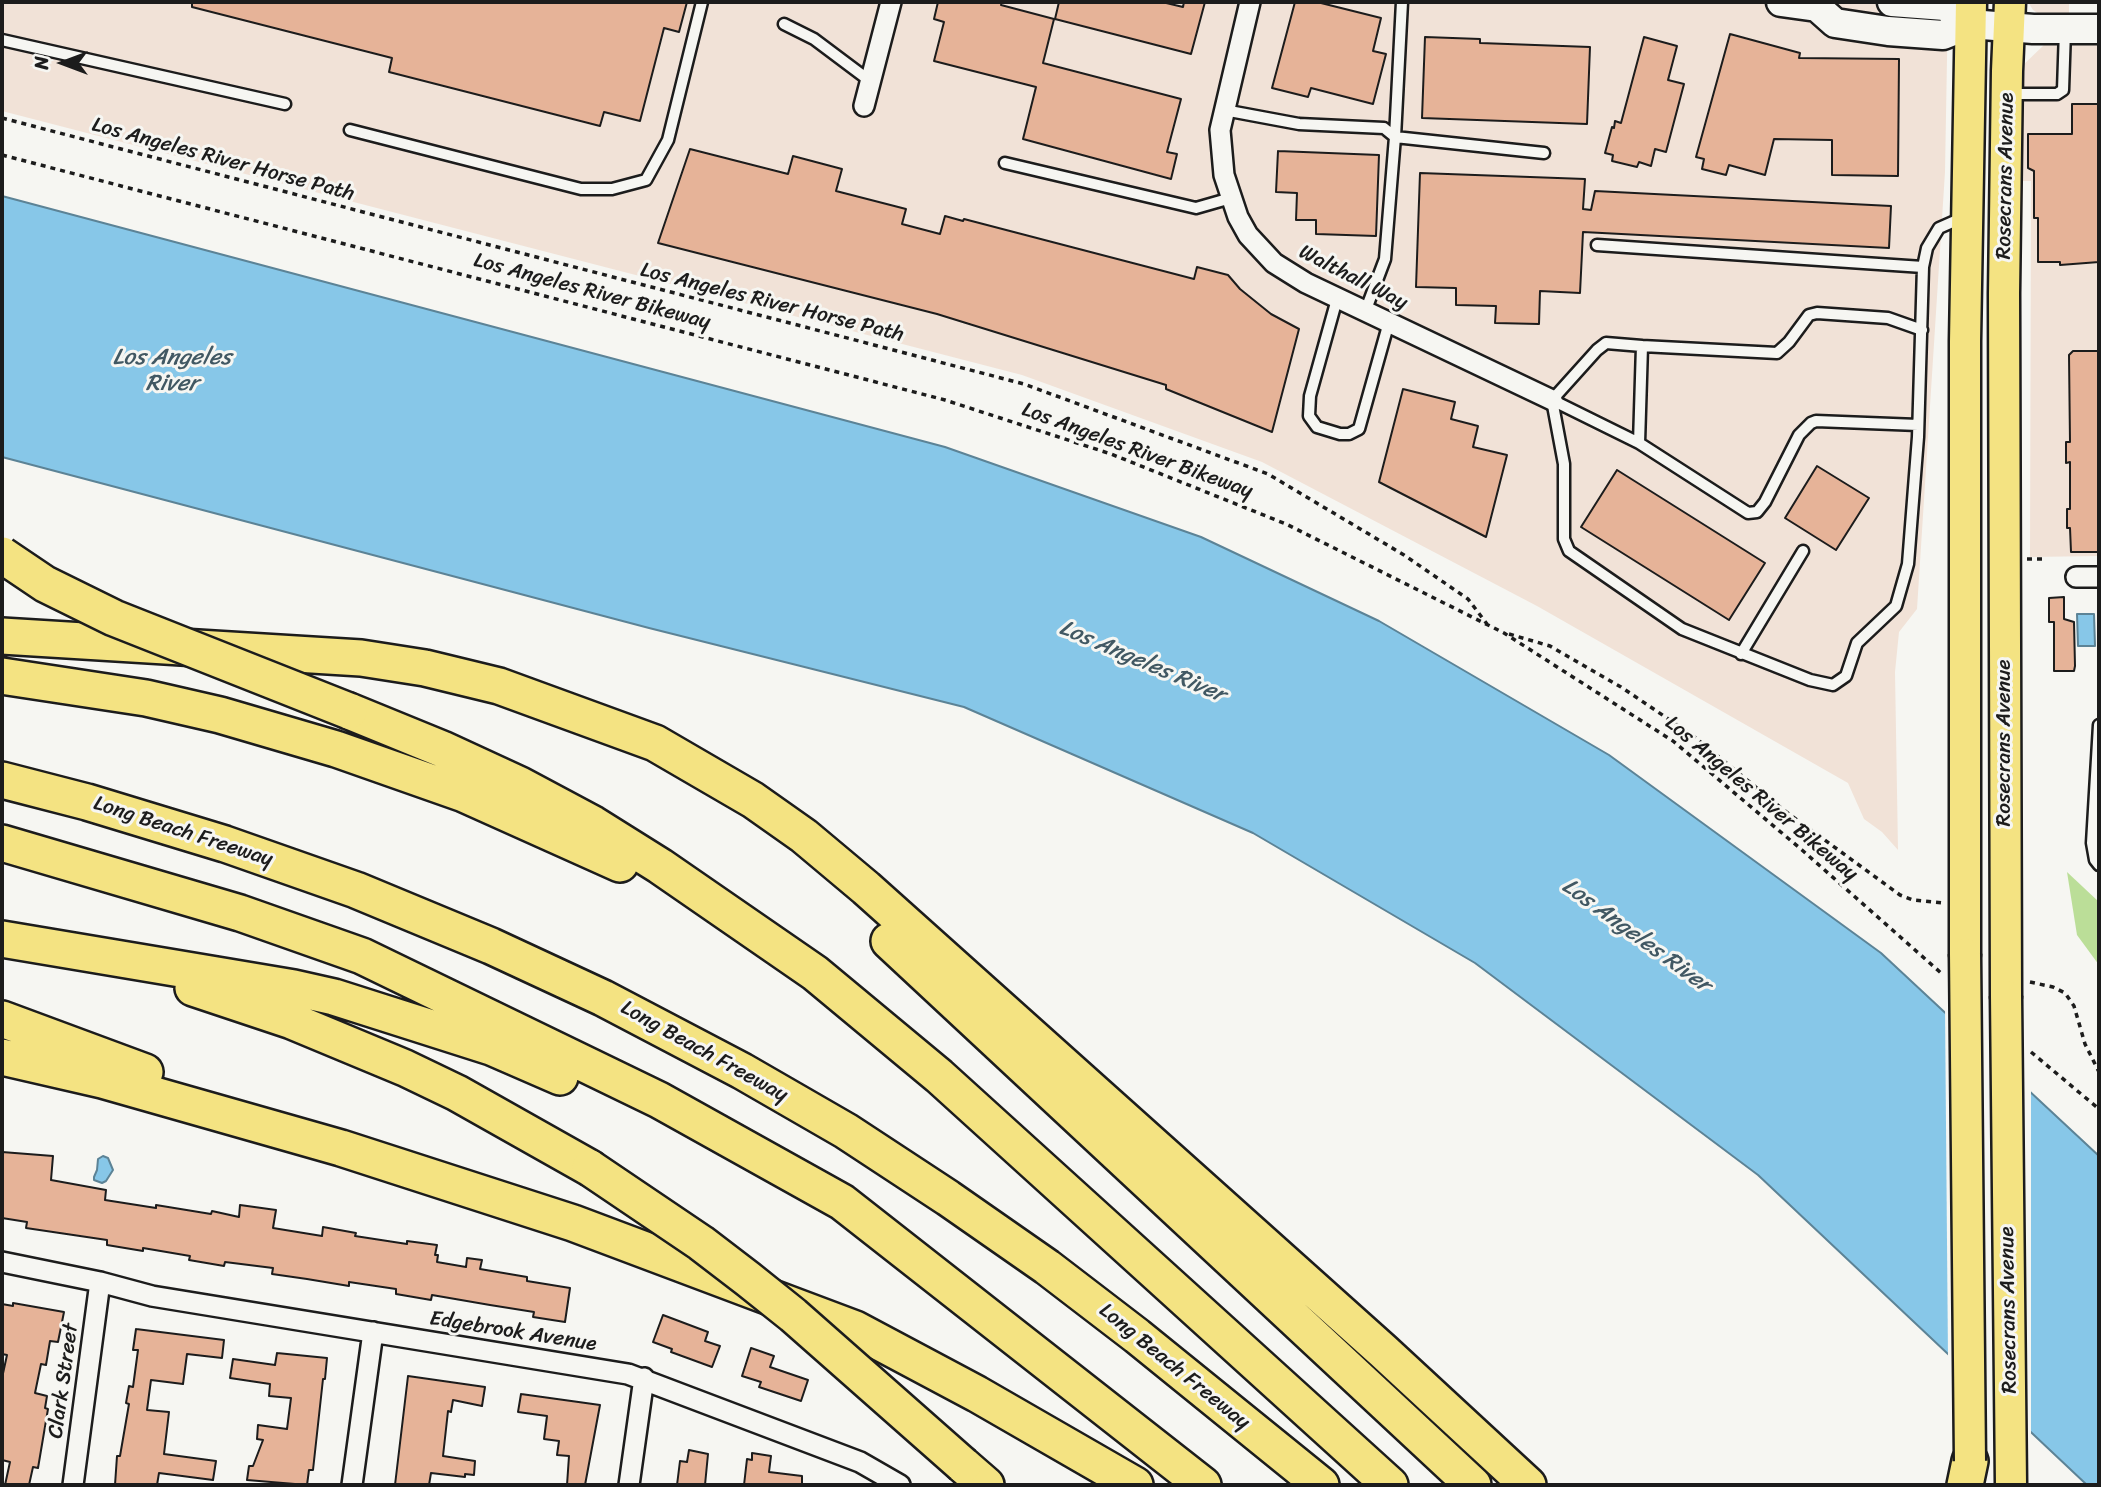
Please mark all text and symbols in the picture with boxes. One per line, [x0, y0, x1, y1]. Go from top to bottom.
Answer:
north arrow [28, 28, 98, 98]
text: N [25, 56, 58, 70]
street label: Rosecrans Avenue [1992, 92, 2020, 260]
street label: Los Angeles River Horse Path [89, 113, 357, 207]
street label: Walthall Way [1294, 240, 1412, 316]
street label: Los Angeles River Bikeway [471, 248, 713, 336]
street label: Los Angeles River Horse Path [638, 258, 906, 348]
water label: Los Angeles River [113, 344, 231, 398]
street label: Los Angeles River Bikeway [1018, 397, 1256, 505]
water label: Los Angeles River [1055, 615, 1229, 709]
street label: Rosecrans Avenue [1992, 660, 2018, 826]
street label: Los Angeles River Bikeway [1660, 711, 1862, 887]
street label: Long Beach Freeway [90, 791, 276, 873]
water label: Los Angeles River [1556, 873, 1716, 999]
street label: Long Beach Freeway [616, 996, 792, 1108]
street label: Rosecrans Avenue [1995, 1226, 2023, 1394]
street label: Long Beach Freeway [1094, 1298, 1254, 1436]
street label: Edgebrook Avenue [428, 1306, 598, 1358]
street label: Clark Street [43, 1322, 85, 1440]

